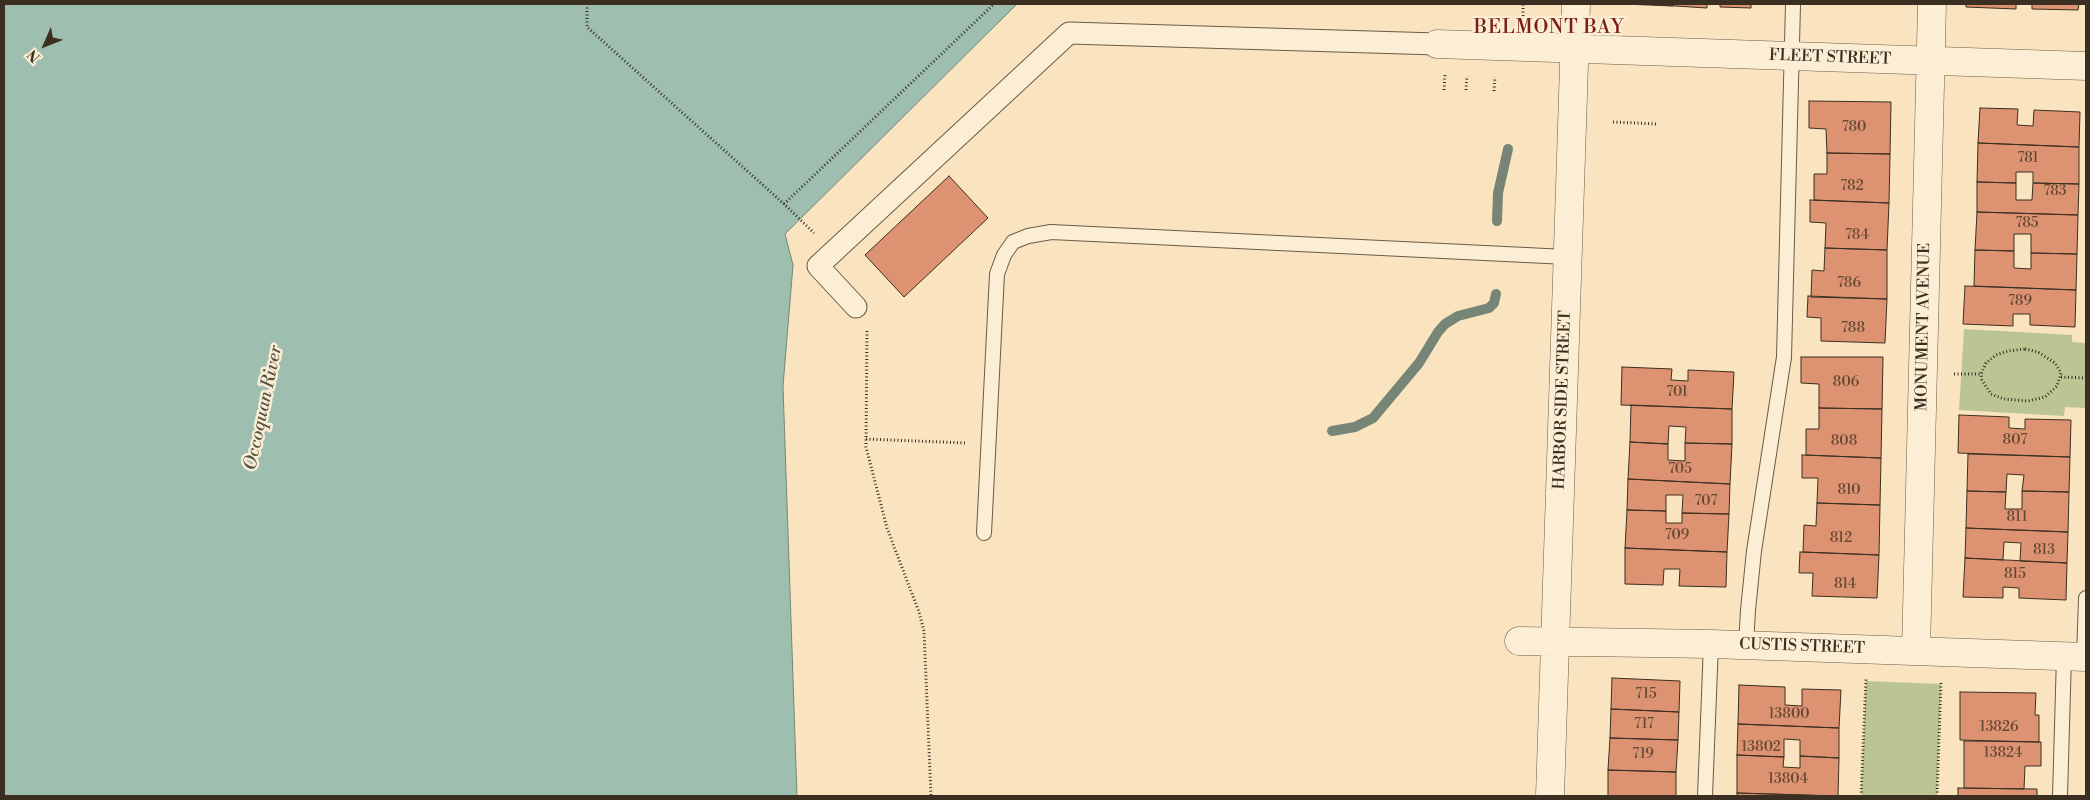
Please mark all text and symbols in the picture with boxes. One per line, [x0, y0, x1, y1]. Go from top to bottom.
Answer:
district label: BELMONT BAY [1472, 17, 1626, 39]
north arrow [20, 20, 70, 70]
text: N [24, 45, 45, 66]
street label: FLEET STREET [1769, 46, 1891, 70]
house number: 780 [1842, 120, 1866, 136]
house number: 781 [2017, 151, 2039, 167]
house number: 782 [1840, 179, 1864, 195]
house number: 783 [2043, 184, 2067, 200]
house number: 785 [2015, 216, 2039, 232]
house number: 784 [1845, 228, 1869, 244]
street label: MONUMENT AVENUE [1913, 243, 1935, 411]
house number: 786 [1837, 276, 1861, 292]
house number: 789 [2008, 294, 2032, 310]
street label: HARBOR SIDE STREET [1550, 310, 1576, 490]
house number: 788 [1841, 321, 1865, 337]
water label: Occoquan River [240, 344, 288, 472]
house number: 806 [1833, 375, 1859, 391]
house number: 701 [1666, 385, 1688, 401]
house number: 807 [2003, 433, 2027, 449]
house number: 808 [1831, 434, 1857, 450]
house number: 705 [1668, 462, 1692, 478]
house number: 810 [1837, 483, 1861, 499]
house number: 707 [1695, 494, 1717, 510]
house number: 811 [2007, 510, 2027, 526]
house number: 709 [1665, 528, 1689, 544]
house number: 812 [1830, 531, 1852, 547]
house number: 813 [2033, 543, 2055, 559]
house number: 815 [2004, 567, 2026, 583]
house number: 814 [1834, 577, 1856, 593]
street label: CUSTIS STREET [1739, 635, 1865, 659]
house number: 715 [1635, 687, 1657, 703]
house number: 13800 [1769, 707, 1809, 723]
house number: 717 [1634, 717, 1654, 733]
house number: 13826 [1980, 720, 2018, 736]
house number: 13802 [1741, 740, 1781, 756]
house number: 13824 [1984, 746, 2022, 762]
house number: 719 [1632, 747, 1654, 763]
house number: 13804 [1768, 772, 1808, 788]

